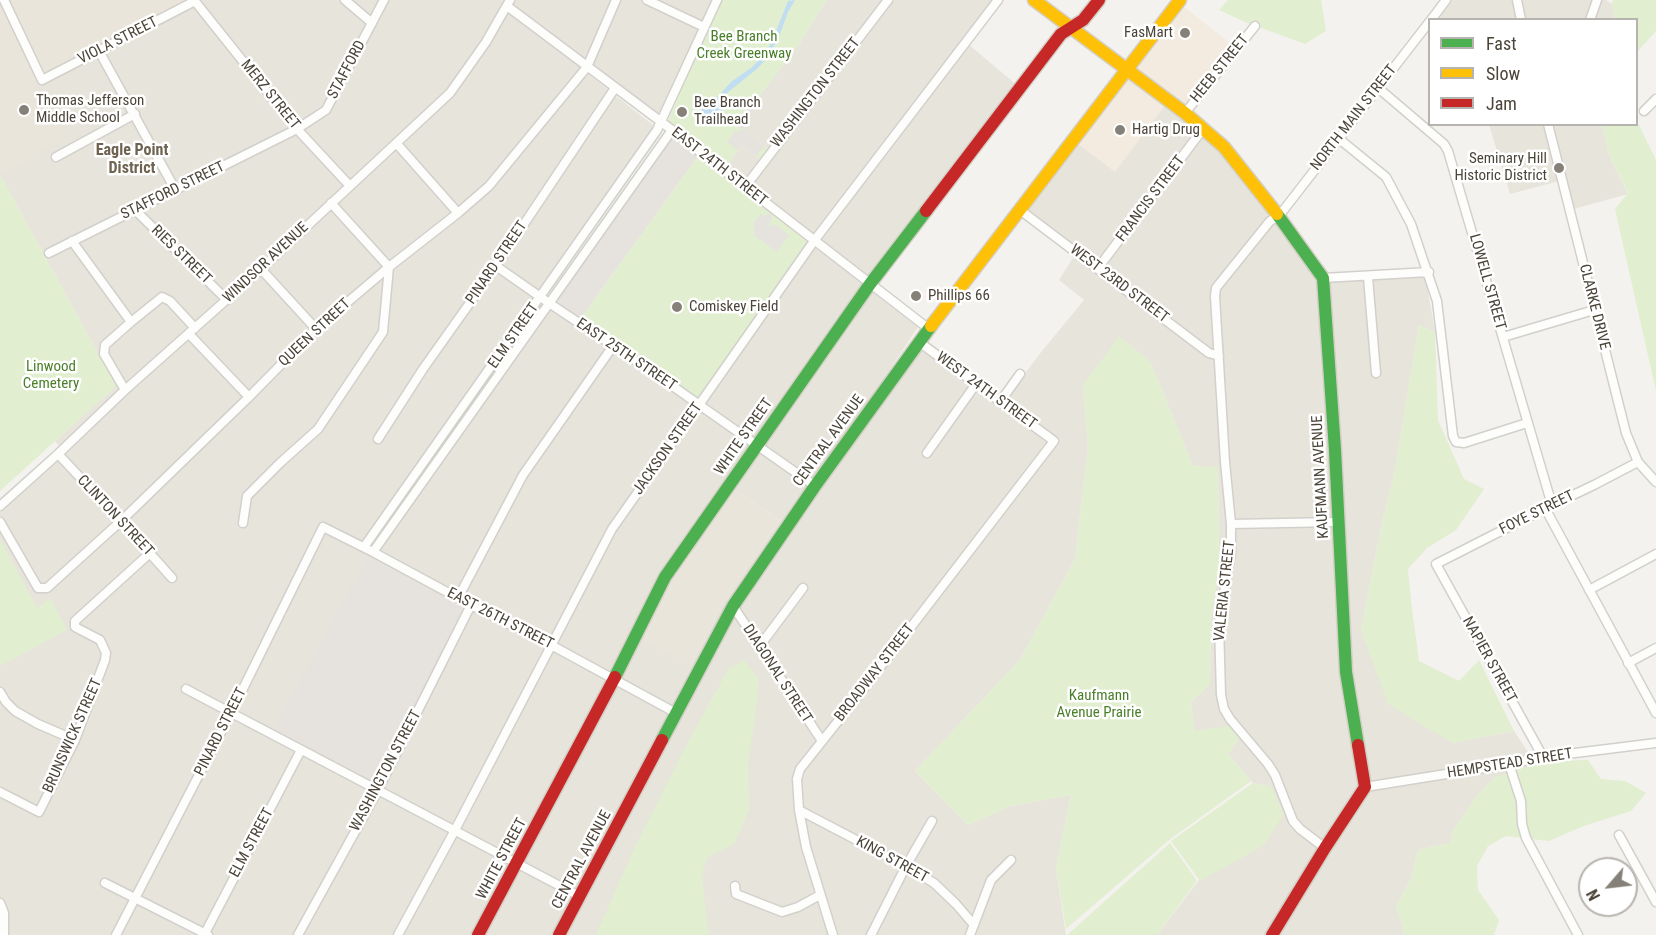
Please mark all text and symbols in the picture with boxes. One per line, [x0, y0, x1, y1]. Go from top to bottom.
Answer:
street label: VIOLA STREET [75, 13, 161, 69]
legend [1428, 18, 1638, 126]
place label: FasMart [1124, 24, 1173, 42]
marker: FasMart [1178, 26, 1192, 40]
park label: Bee Branch Creek Greenway [697, 28, 791, 63]
street label: HEEB STREET [1187, 31, 1253, 107]
text: Fast [1486, 33, 1517, 54]
street label: WASHINGTON STREET [767, 34, 865, 152]
street label: STAFFORD [324, 38, 370, 102]
street label: MERZ STREET [236, 57, 304, 133]
street label: NORTH MAIN STREET [1307, 62, 1401, 174]
text: Slow [1486, 63, 1520, 84]
place label: Thomas Jefferson Middle School [36, 92, 144, 127]
text: Jam [1486, 93, 1517, 114]
place label: Bee Branch Trailhead [694, 94, 761, 129]
marker: Thomas Jefferson Middle School [17, 103, 31, 117]
marker: Bee Branch Trailhead [675, 105, 689, 119]
place label: Hartig Drug [1132, 121, 1200, 139]
marker: Hartig Drug [1113, 123, 1127, 137]
street label: EAST 24TH STREET [667, 124, 771, 210]
district label: Eagle Point District [96, 141, 168, 179]
place label: Seminary Hill Historic District [1455, 150, 1547, 185]
street label: FRANCIS STREET [1113, 152, 1189, 246]
street label: STAFFORD STREET [118, 158, 228, 224]
marker: Seminary Hill Historic District [1552, 161, 1566, 175]
street label: PINARD STREET [463, 218, 531, 308]
street label: WINDSOR AVENUE [220, 219, 312, 307]
street label: RIES STREET [147, 222, 215, 288]
street label: LOWELL STREET [1465, 232, 1509, 332]
street label: WEST 23RD STREET [1066, 241, 1172, 327]
street label: CLARKE DRIVE [1575, 262, 1613, 352]
place label: Phillips 66 [928, 287, 990, 305]
marker: Phillips 66 [909, 289, 923, 303]
street label: QUEEN STREET [275, 295, 355, 371]
place label: Comiskey Field [689, 298, 778, 316]
street label: ELM STREET [485, 300, 543, 372]
marker: Comiskey Field [670, 300, 684, 314]
street label: EAST 25TH STREET [573, 315, 679, 395]
street label: WEST 24TH STREET [932, 349, 1040, 433]
park label: Linwood Cemetery [23, 358, 79, 393]
street label: CENTRAL AVENUE [790, 392, 868, 490]
street label: WHITE STREET [711, 395, 777, 479]
street label: JACKSON STREET [630, 399, 706, 499]
street label: KAUFMANN AVENUE [1309, 415, 1333, 539]
street label: CLINTON STREET [73, 472, 157, 560]
street label: FOYE STREET [1497, 487, 1577, 539]
street label: VALERIA STREET [1211, 540, 1239, 642]
street label: EAST 26TH STREET [444, 584, 556, 654]
street label: NAPIER STREET [1458, 614, 1520, 706]
street label: DIAGONAL STREET [738, 621, 816, 727]
street label: BROADWAY STREET [831, 621, 919, 725]
street label: BRUNSWICK STREET [40, 676, 106, 796]
street label: PINARD STREET [191, 685, 251, 779]
park label: Kaufmann Avenue Prairie [1057, 687, 1141, 722]
street label: WASHINGTON STREET [346, 707, 426, 835]
street label: HEMPSTEAD STREET [1446, 745, 1574, 783]
street label: ELM STREET [226, 805, 278, 881]
street label: CENTRAL AVENUE [548, 808, 616, 912]
street label: WHITE STREET [473, 815, 531, 903]
street label: KING STREET [853, 833, 931, 887]
north arrow [1578, 857, 1638, 917]
text: N [1583, 886, 1604, 904]

